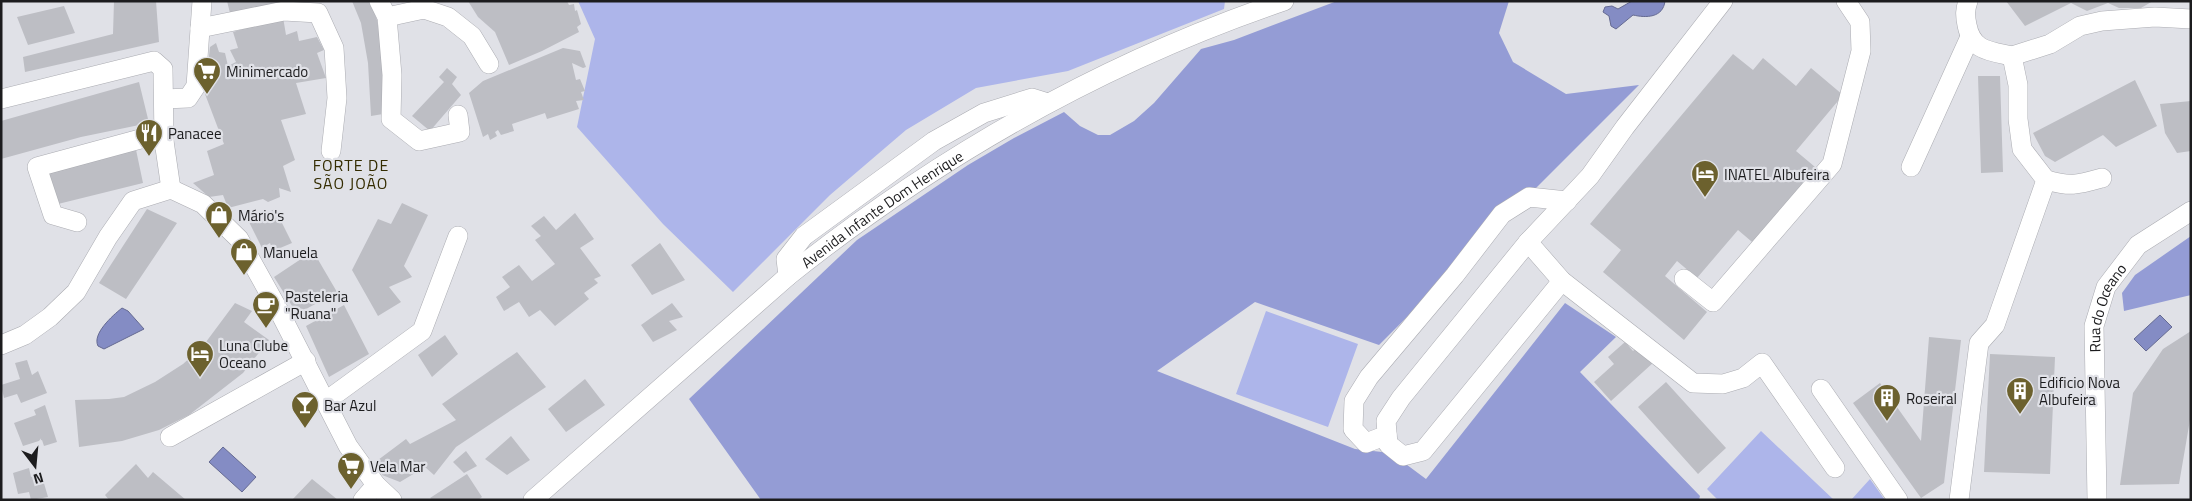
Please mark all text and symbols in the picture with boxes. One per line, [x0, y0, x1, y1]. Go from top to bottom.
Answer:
supermarket icon: Minimercado [192, 56, 222, 95]
place label: Minimercado [226, 60, 308, 83]
restaurant icon: Panacee [134, 118, 164, 157]
place label: Panacee [168, 122, 222, 145]
street label: Avenida Infante Dom Henrique [796, 144, 967, 273]
district label: FORTE DE SÃO JOÃO [313, 153, 389, 195]
hotel icon: INATEL Albufeira [1690, 159, 1720, 198]
place label: INATEL Albufeira [1724, 163, 1830, 186]
shop icon: Mário's [204, 200, 234, 239]
place label: Mário's [238, 204, 284, 227]
shop icon: Manuela [229, 237, 259, 276]
place label: Manuela [263, 241, 318, 264]
street label: Rua do Oceano [2083, 258, 2132, 353]
place label: Pasteleria "Ruana" [285, 285, 349, 325]
cafe icon: Pasteleria "Ruana" [251, 290, 281, 329]
place label: Luna Clube Oceano [219, 334, 288, 374]
hotel icon: Luna Clube Oceano [185, 339, 215, 378]
place label: Edificio Nova Albufeira [2039, 371, 2121, 411]
building icon: Edificio Nova Albufeira [2005, 376, 2035, 415]
building icon: Roseiral [1872, 383, 1902, 422]
place label: Roseiral [1906, 387, 1957, 410]
bar icon: Bar Azul [290, 390, 320, 429]
place label: Bar Azul [324, 394, 376, 417]
north arrow [10, 441, 60, 491]
supermarket icon: Vela Mar [336, 451, 366, 490]
place label: Vela Mar [370, 455, 425, 478]
text: N [31, 468, 46, 490]

